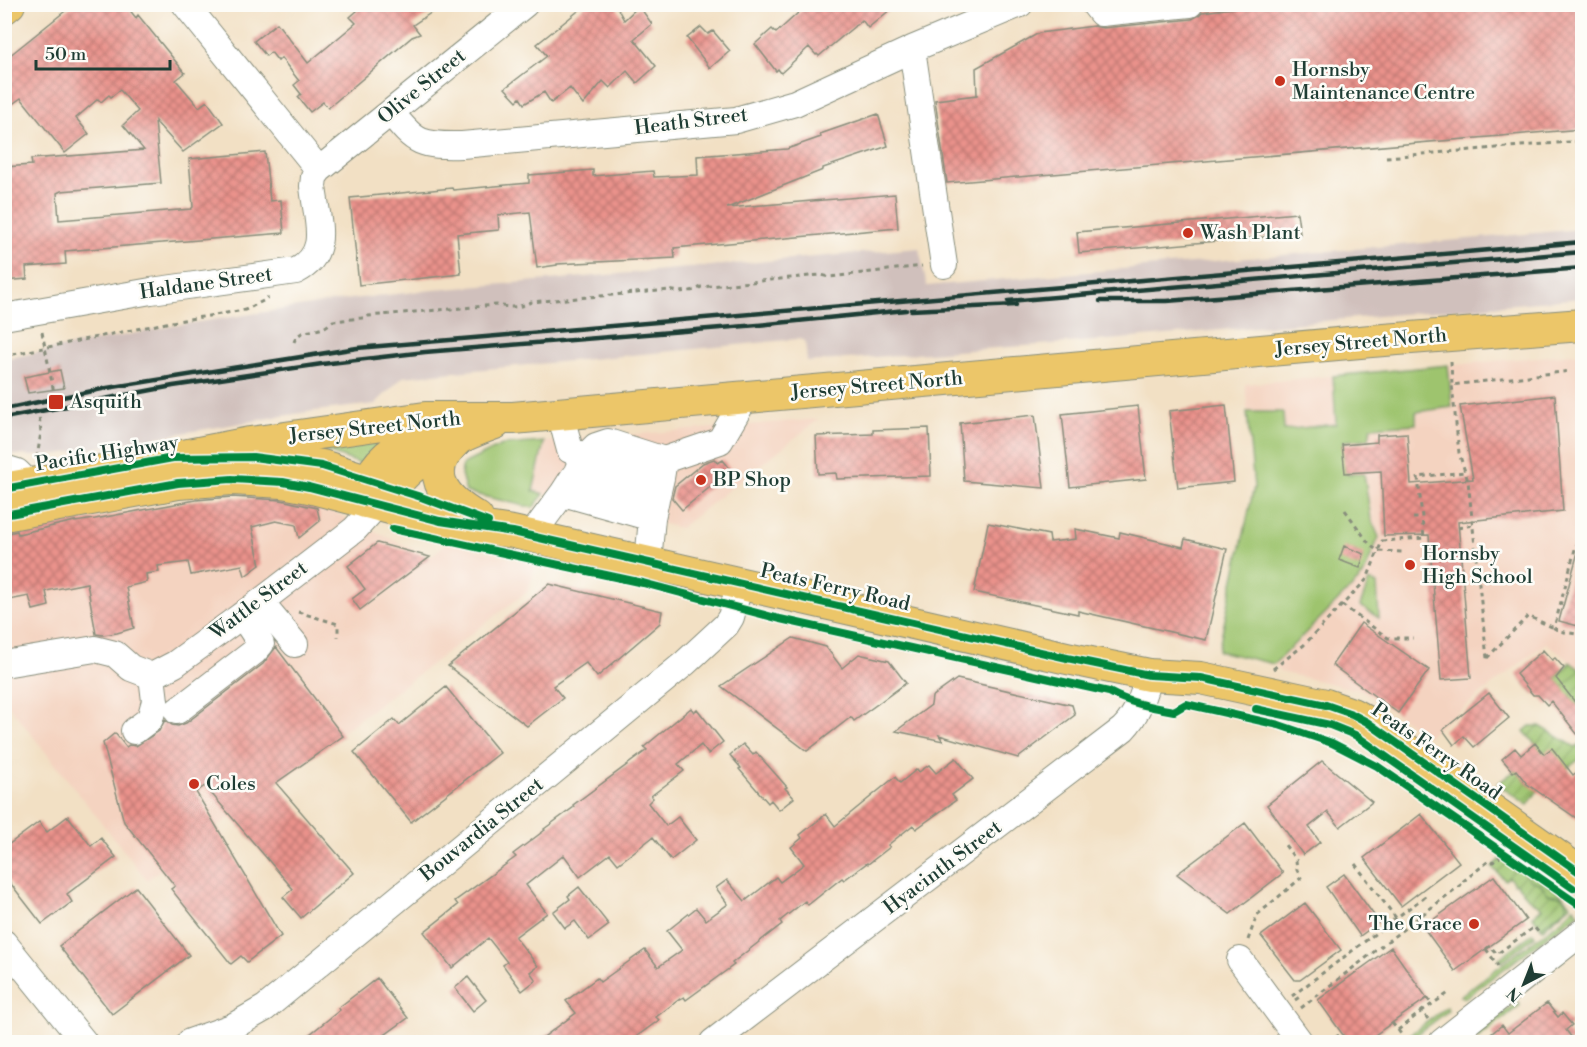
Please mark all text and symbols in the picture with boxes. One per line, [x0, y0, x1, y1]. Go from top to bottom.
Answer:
scale bar [36, 33, 170, 71]
text: 50 m [45, 43, 87, 66]
street label: Olive Street [373, 44, 471, 130]
place label: Hornsby Maintenance Centre [1292, 58, 1475, 106]
marker: Hornsby Maintenance Centre [1273, 74, 1287, 88]
street label: Heath Street [633, 103, 749, 141]
place label: Wash Plant [1199, 221, 1301, 246]
marker: Wash Plant [1181, 226, 1195, 240]
street label: Haldane Street [138, 262, 274, 306]
street label: Jersey Street North [1273, 323, 1448, 363]
street label: Jersey Street North [789, 366, 964, 406]
place label: Asquith [69, 390, 142, 415]
marker: Asquith [47, 393, 65, 411]
street label: Jersey Street North [287, 407, 462, 450]
street label: Pacific Highway [34, 430, 180, 478]
place label: BP Shop [712, 468, 791, 493]
marker: BP Shop [694, 473, 708, 487]
place label: Hornsby High School [1422, 542, 1533, 590]
street label: Wattle Street [204, 556, 313, 646]
marker: Hornsby High School [1403, 558, 1417, 572]
street label: Peats Ferry Road [758, 559, 913, 618]
street label: Peats Ferry Road [1366, 698, 1506, 807]
place label: Coles [206, 772, 256, 797]
street label: Bouvardia Street [414, 773, 549, 888]
marker: Coles [187, 777, 201, 791]
street label: Hyacinth Street [879, 815, 1007, 921]
place label: The Grace [1369, 912, 1462, 937]
marker: The Grace [1467, 917, 1481, 931]
north arrow [1494, 954, 1554, 1014]
text: N [1503, 983, 1526, 1006]

